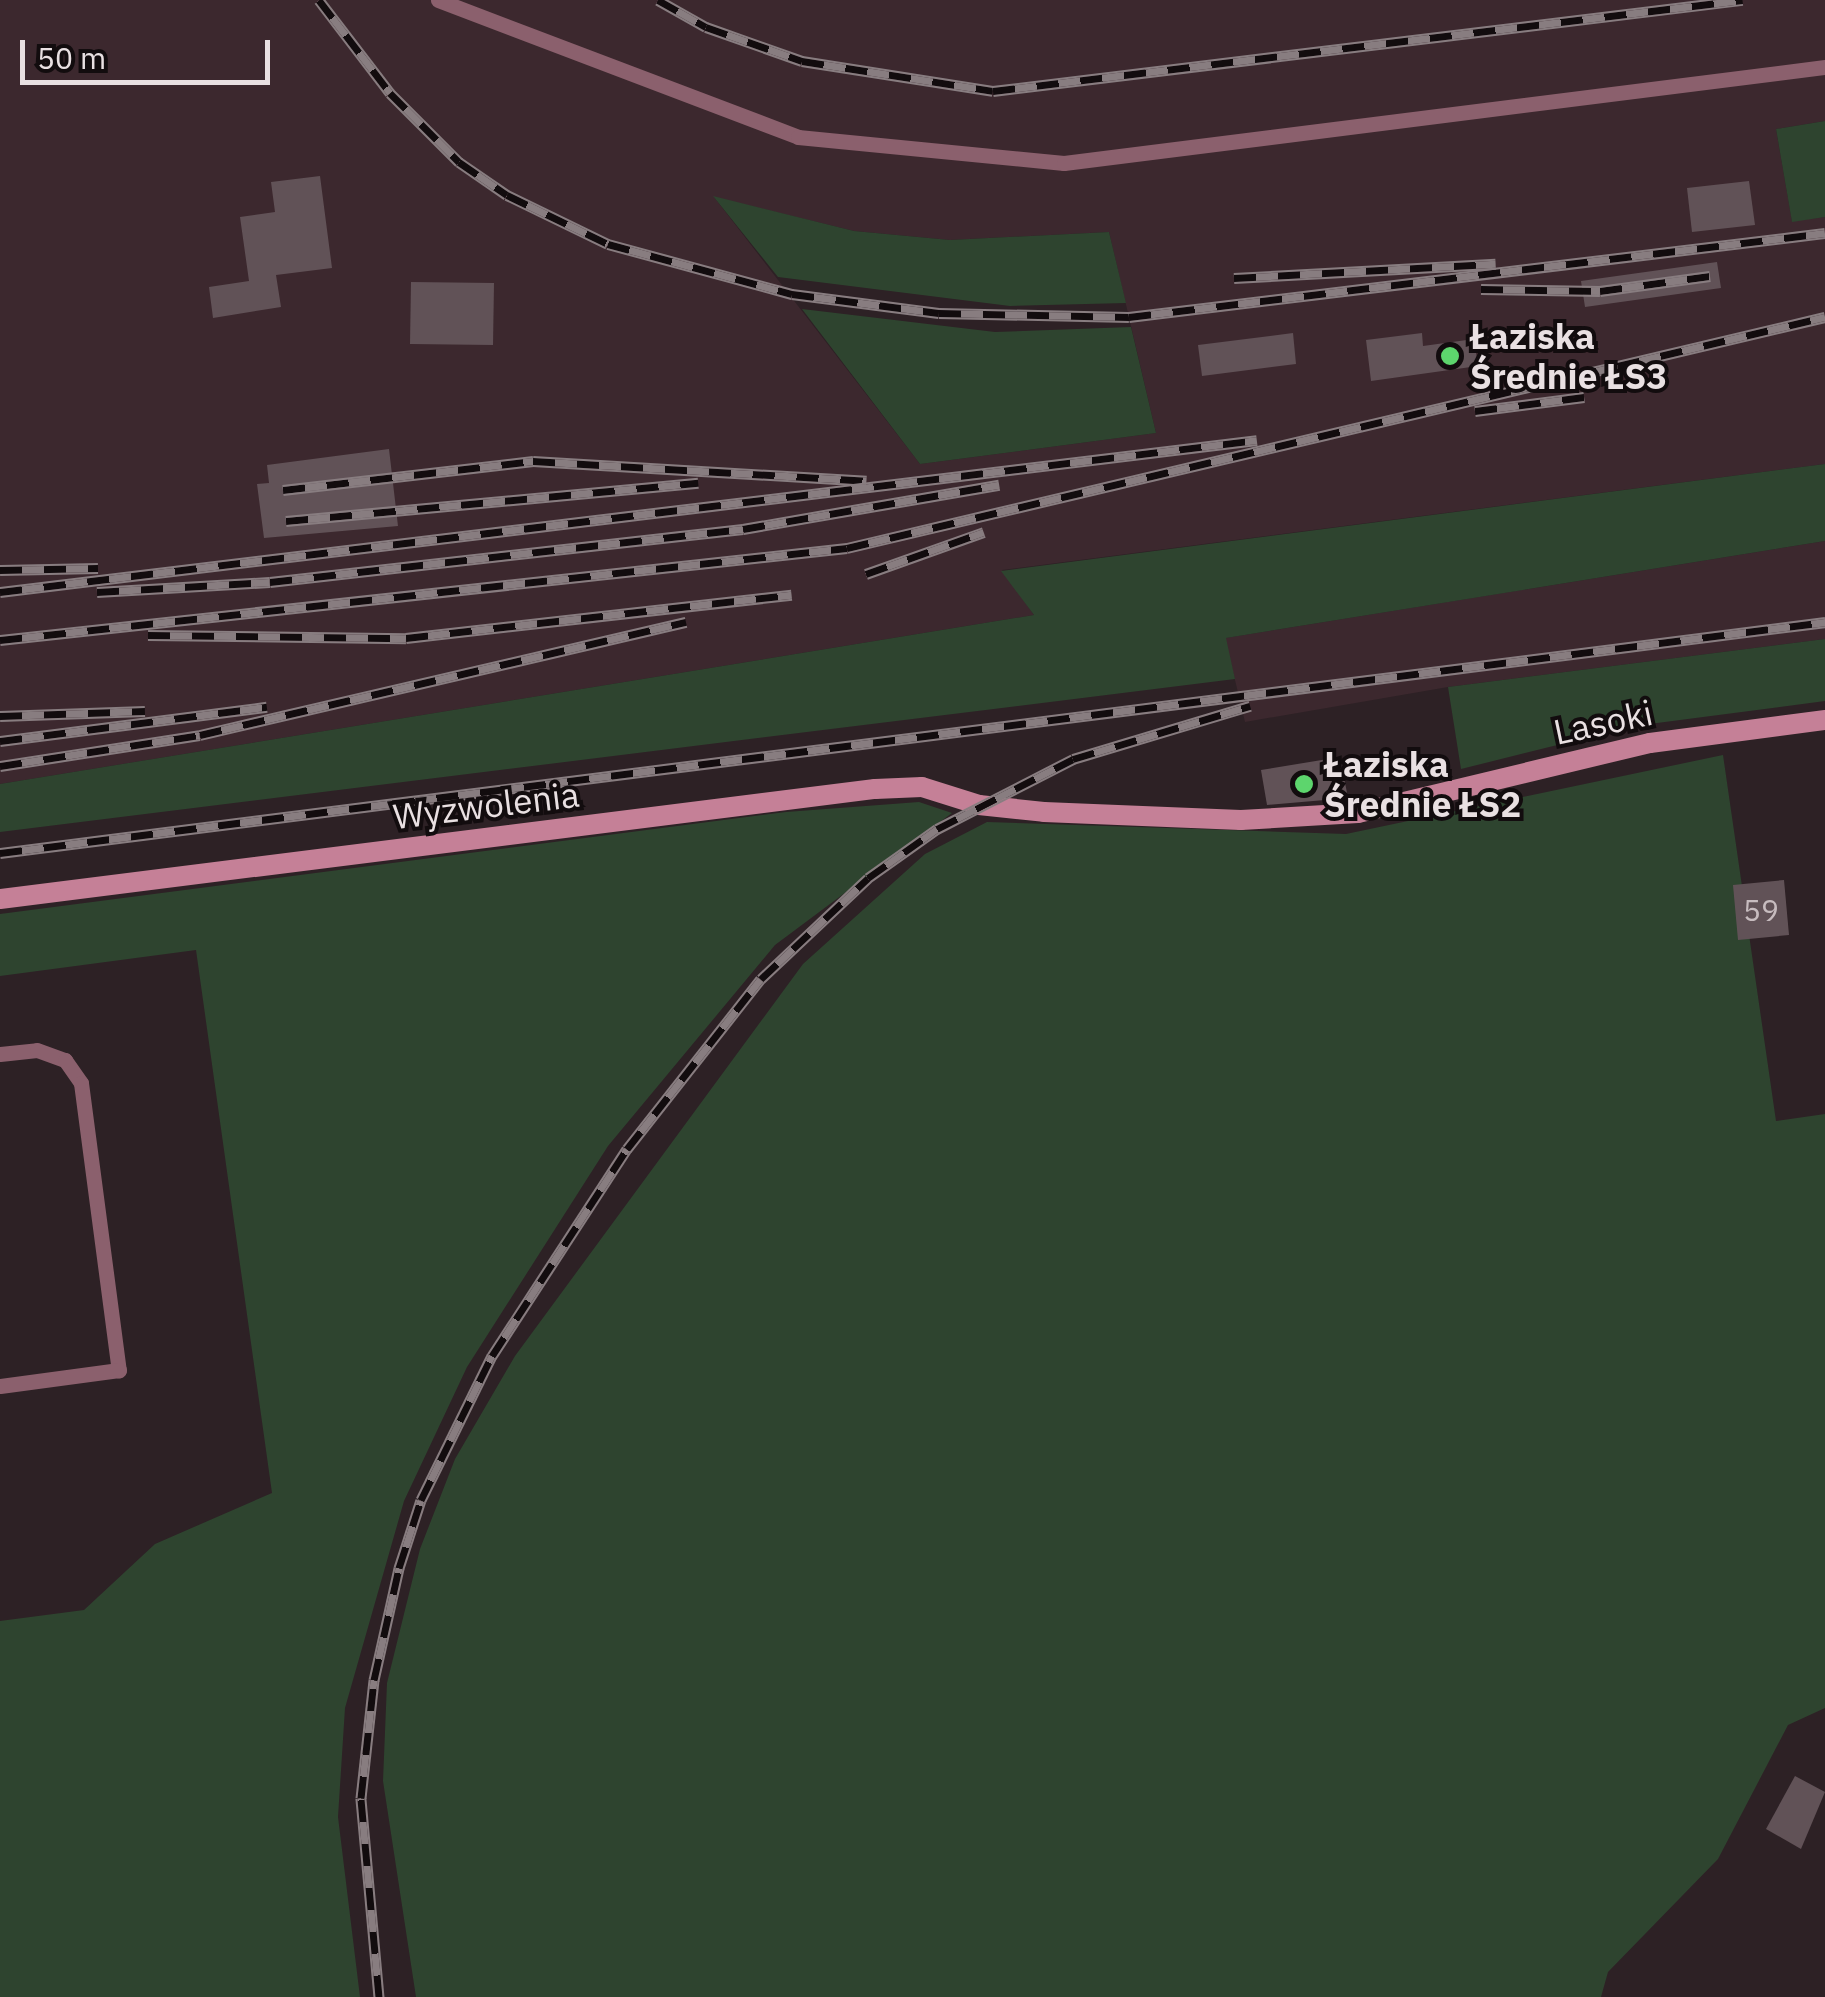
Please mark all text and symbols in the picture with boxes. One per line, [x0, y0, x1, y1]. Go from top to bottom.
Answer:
scale bar [25, 20, 275, 82]
text: 50 m [37, 38, 106, 77]
place label: Łaziska Średnie ŁS3 [1470, 315, 1667, 397]
marker: Łaziska Średnie ŁS3 [1439, 345, 1461, 367]
street label: Lasoki [1550, 691, 1656, 753]
place label: Łaziska Średnie ŁS2 [1324, 743, 1521, 825]
street label: Wyzwolenia [391, 773, 581, 837]
marker: Łaziska Średnie ŁS2 [1293, 773, 1315, 795]
house number: 59 [1743, 892, 1779, 928]

